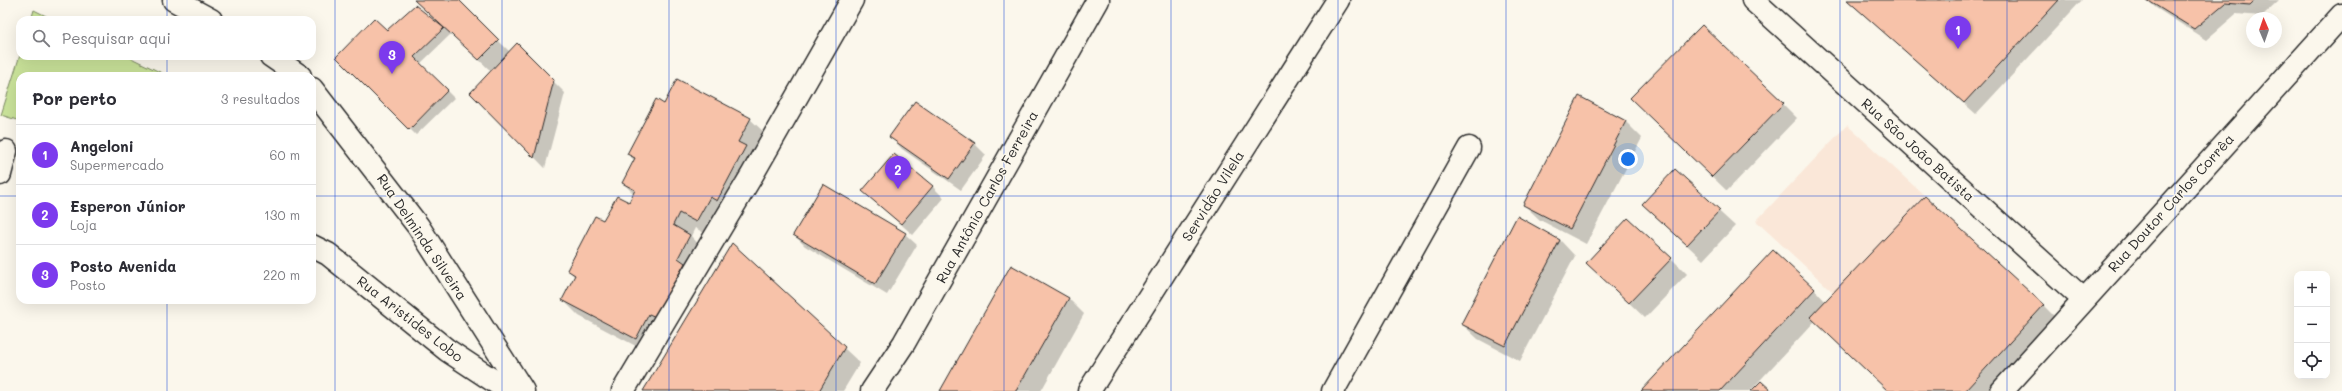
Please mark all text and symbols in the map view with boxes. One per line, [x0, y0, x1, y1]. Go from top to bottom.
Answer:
north arrow [2246, 12, 2282, 48]
search box [16, 16, 316, 60]
pin: 1 [1945, 16, 1971, 49]
icon: search [30, 27, 52, 49]
text: Pesquisar aqui [62, 28, 171, 48]
pin: 3 [379, 41, 405, 74]
text: Por perto [32, 87, 116, 109]
text: 3 resultados [221, 90, 300, 107]
street label: Rua São João Batista [1858, 94, 1979, 206]
street label: Rua Antônio Carlos Ferreira [931, 107, 1042, 286]
street label: Rua Doutor Carlos Corrêa [2103, 129, 2238, 276]
text: Angeloni [70, 136, 134, 156]
text: 1 [42, 146, 48, 163]
text: 60 m [270, 146, 300, 163]
street label: Servidão Vilela [1177, 147, 1248, 245]
your location [1618, 149, 1638, 169]
text: Supermercado [70, 156, 164, 173]
pin: 2 [885, 156, 911, 189]
street label: Rua Delminda Silveira [373, 170, 472, 304]
text: Esperon Júnior [70, 196, 186, 216]
text: 2 [41, 206, 49, 223]
text: 130 m [264, 206, 300, 223]
text: Loja [70, 216, 97, 233]
text: Posto Avenida [70, 256, 177, 276]
text: 3 [41, 266, 49, 283]
text: 220 m [263, 266, 300, 283]
street label: Rua Aristides Lobo [353, 271, 467, 366]
map controls [2294, 271, 2330, 379]
button: + [2294, 271, 2330, 307]
text: Posto [70, 276, 105, 293]
button: − [2294, 307, 2330, 343]
button: locate [2294, 343, 2330, 379]

